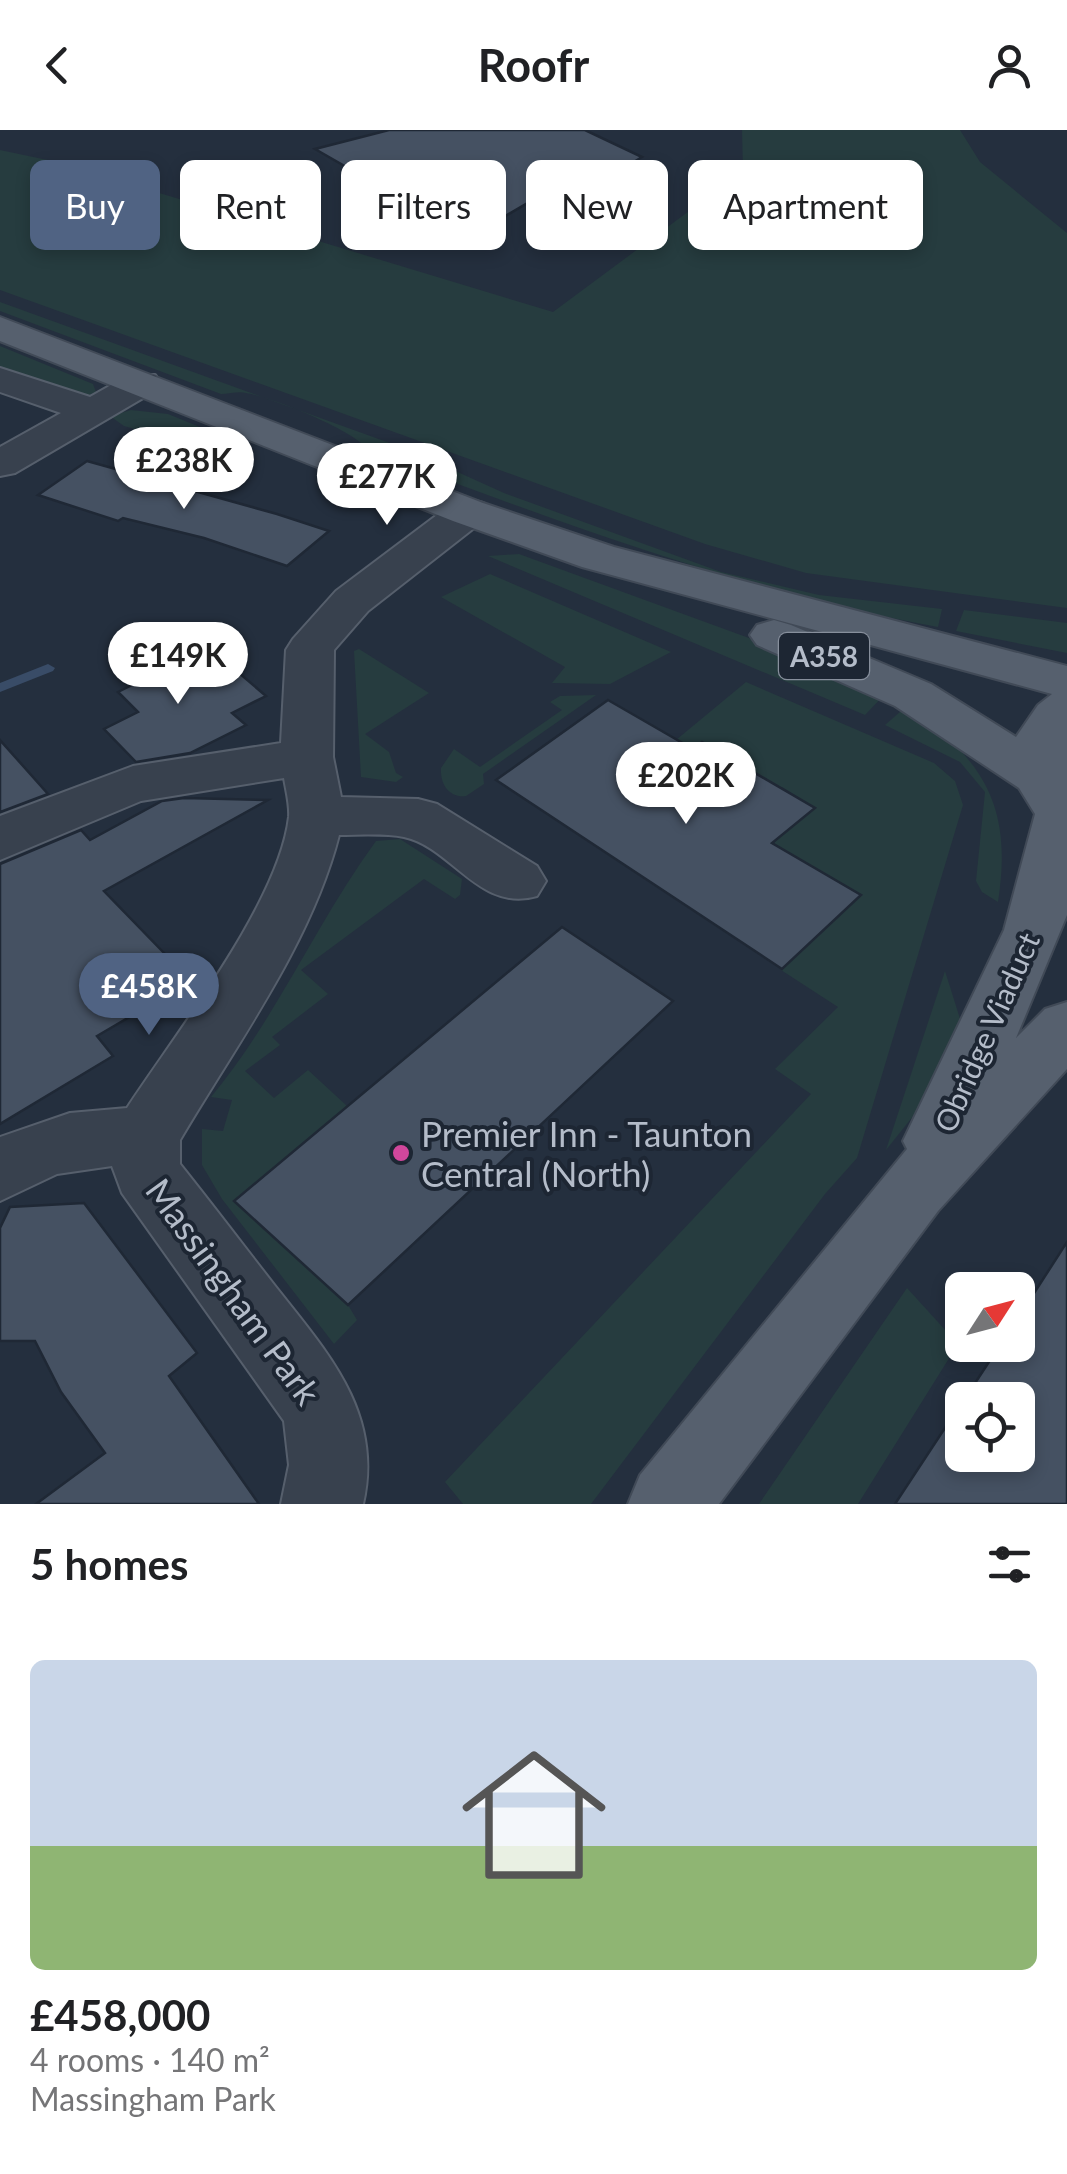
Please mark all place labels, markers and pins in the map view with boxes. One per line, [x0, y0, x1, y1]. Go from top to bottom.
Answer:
pin: £238K [114, 427, 254, 512]
pin: £277K [317, 443, 457, 528]
pin: £149K [108, 622, 248, 707]
pin: £202K [616, 742, 756, 827]
pin: £458K [79, 953, 219, 1038]
place label: Premier Inn - Taunton Central (North) [421, 1112, 752, 1194]
marker: Premier Inn - Taunton Central (North) [390, 1142, 412, 1164]

